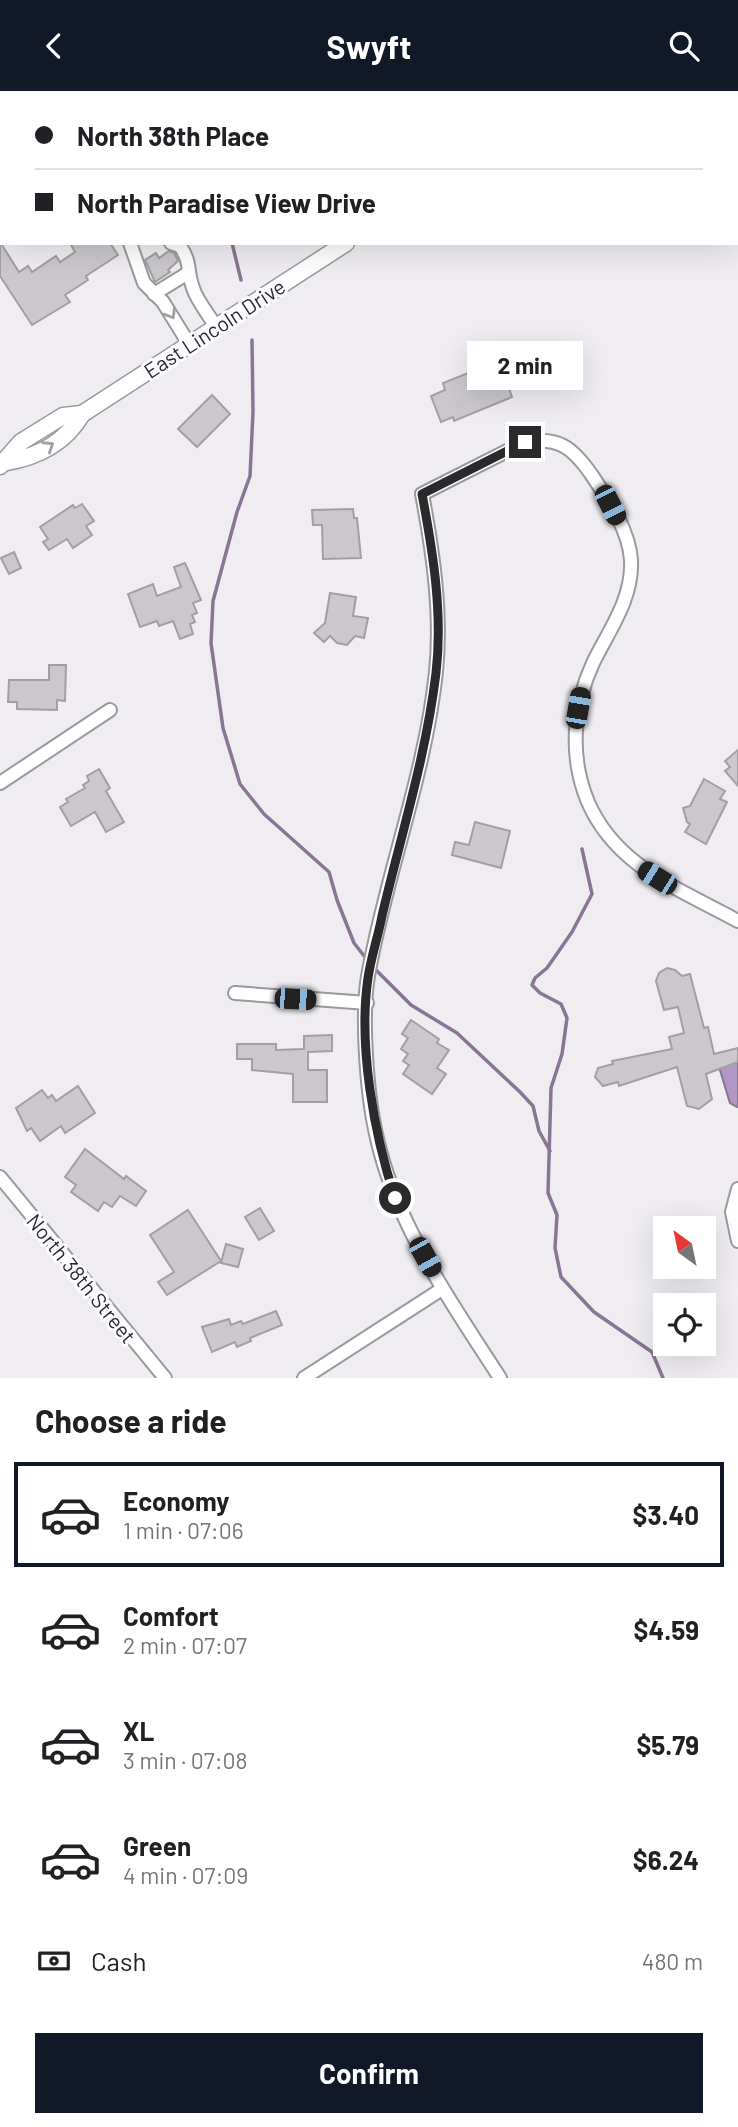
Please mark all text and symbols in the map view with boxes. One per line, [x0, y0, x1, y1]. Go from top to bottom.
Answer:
icon: back [35, 27, 73, 65]
text: Swyft [327, 27, 411, 65]
icon: search [665, 27, 703, 65]
text: North 38th Place [77, 120, 269, 151]
text: North Paradise View Drive [77, 187, 376, 218]
street label: East Lincoln Drive [139, 273, 289, 383]
one-way arrow [163, 307, 176, 320]
callout: 2 min [467, 341, 583, 389]
text: 2 min [497, 351, 553, 379]
route end [509, 426, 541, 458]
one-way arrow [42, 441, 55, 454]
car [592, 482, 629, 528]
car [565, 685, 592, 731]
car [634, 858, 681, 898]
car [274, 987, 317, 1011]
route start [379, 1182, 411, 1214]
street label: North 38th Street [22, 1208, 142, 1348]
north arrow [653, 1216, 716, 1279]
map controls [653, 1216, 716, 1356]
car [406, 1234, 445, 1280]
button: locate [653, 1293, 716, 1356]
text: Choose a ride [35, 1401, 227, 1439]
icon: car [39, 1483, 102, 1546]
text: Economy [123, 1485, 229, 1516]
text: $3.40 [633, 1499, 699, 1530]
text: 1 min · 07:06 [123, 1516, 243, 1544]
icon: car [39, 1598, 102, 1661]
text: Comfort [123, 1600, 219, 1631]
text: $4.59 [634, 1614, 699, 1645]
text: 2 min · 07:07 [123, 1631, 247, 1659]
icon: car [39, 1713, 102, 1776]
text: XL [123, 1715, 154, 1746]
text: $5.79 [636, 1729, 699, 1760]
text: 3 min · 07:08 [123, 1746, 247, 1774]
icon: car [39, 1828, 102, 1891]
text: Green [123, 1830, 191, 1861]
text: $6.24 [633, 1844, 699, 1875]
text: 4 min · 07:09 [123, 1861, 248, 1889]
icon: cash [35, 1942, 73, 1980]
text: Cash [91, 1945, 146, 1976]
text: 480 m [642, 1947, 703, 1975]
button: Confirm [35, 2033, 703, 2113]

